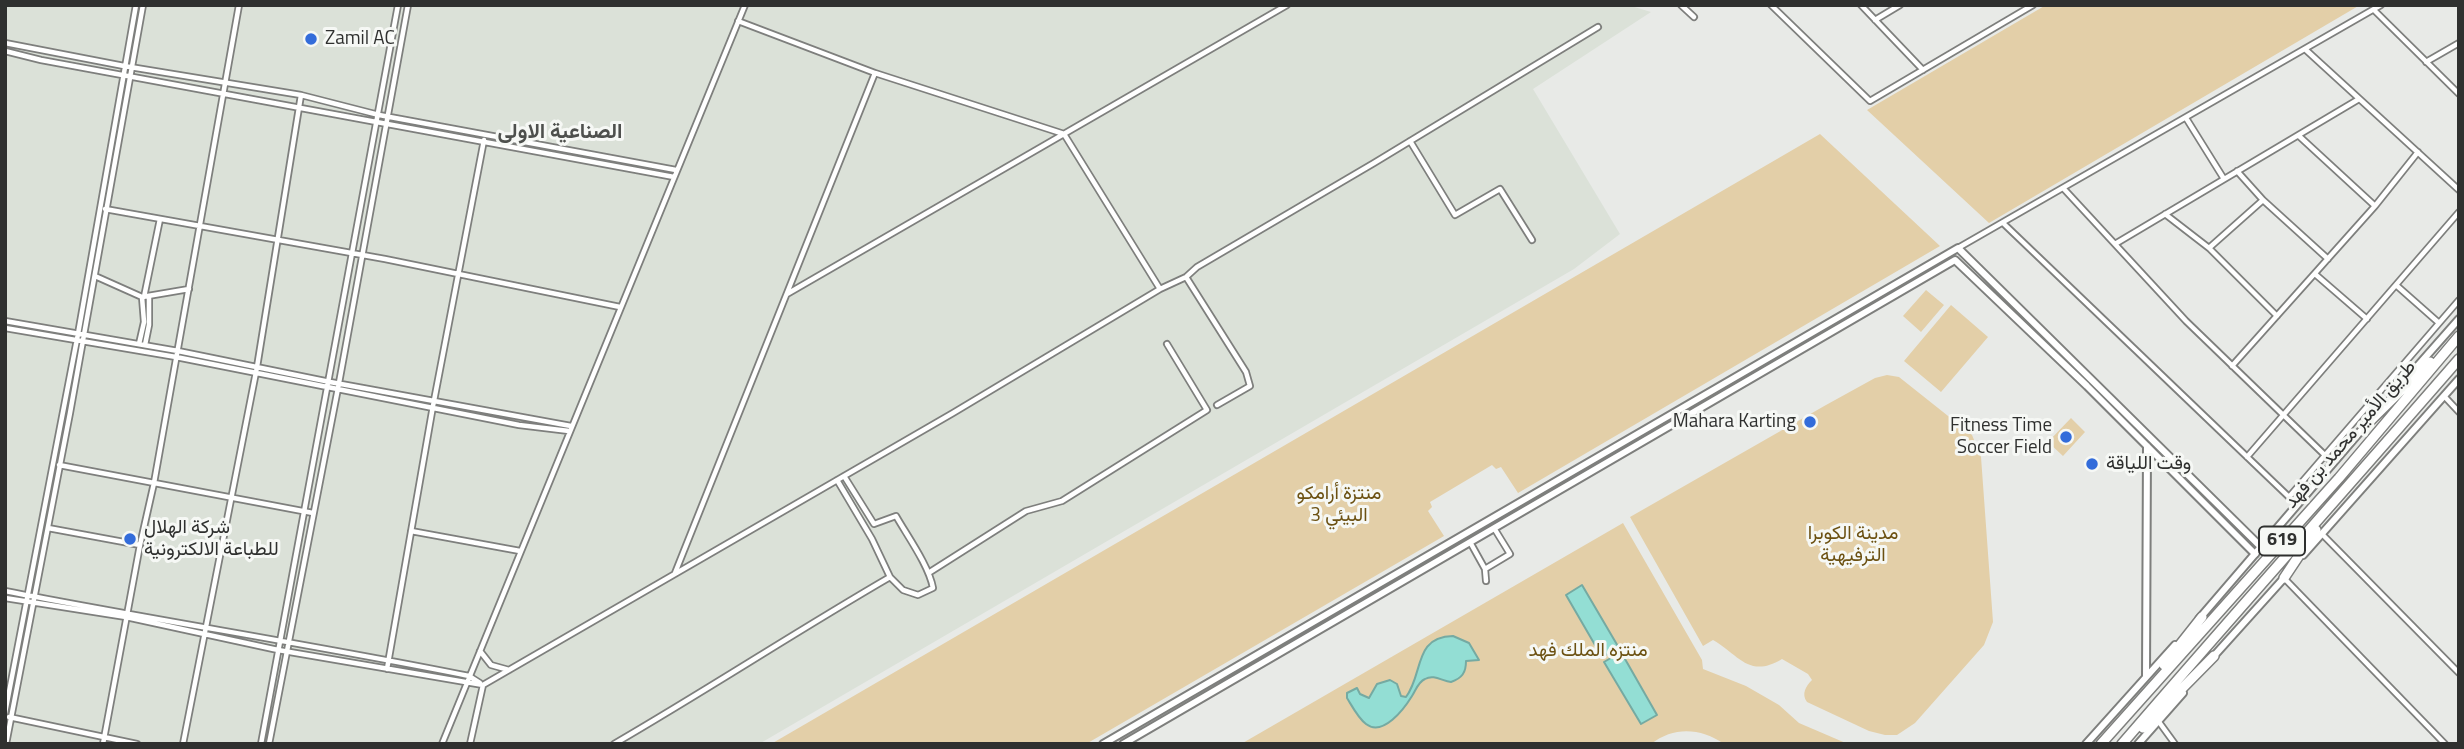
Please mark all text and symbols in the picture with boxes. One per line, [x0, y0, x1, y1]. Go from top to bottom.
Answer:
place label: Zamil AC [325, 28, 395, 50]
marker: Zamil AC [303, 31, 319, 47]
district label: الصناعية الاولى [498, 120, 622, 146]
street label: طريق الأمير محمد بن فهد [2280, 356, 2422, 514]
place label: Mahara Karting [1673, 411, 1796, 433]
marker: Mahara Karting [1802, 414, 1818, 430]
place label: Fitness Time Soccer Field [1950, 415, 2052, 459]
marker: Fitness Time Soccer Field [2058, 429, 2074, 445]
place label: وقت اللياقة [2106, 453, 2191, 475]
marker: وقت اللياقة [2084, 456, 2100, 472]
park label: منتزة أرامكو البيئي 3 [1297, 483, 1381, 527]
place label: شركة الهلال للطباعة الالكترونية [144, 517, 279, 561]
park label: مدينة الكوبرا الترفيهية [1808, 523, 1898, 567]
road number: 619 [2259, 526, 2305, 556]
marker: شركة الهلال للطباعة الالكترونية [122, 531, 138, 547]
park label: منتزه الملك فهد [1528, 640, 1648, 662]

